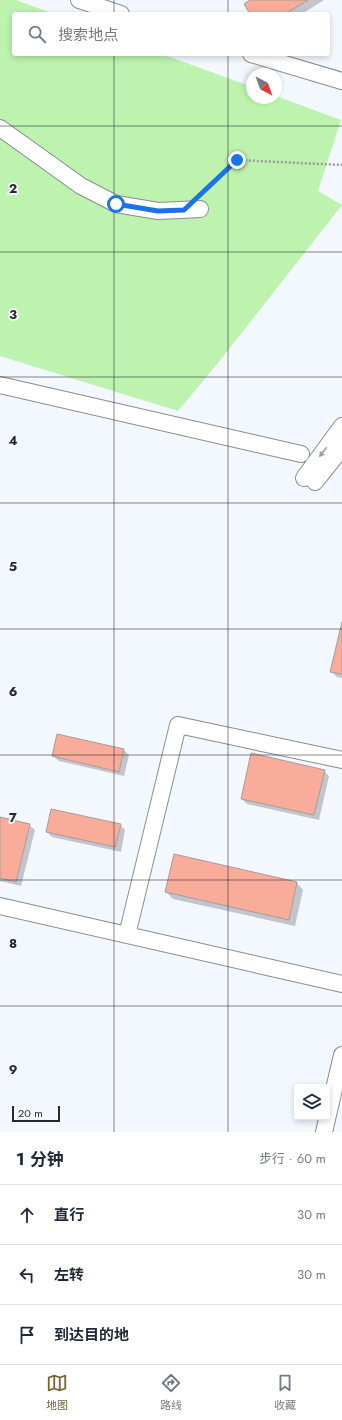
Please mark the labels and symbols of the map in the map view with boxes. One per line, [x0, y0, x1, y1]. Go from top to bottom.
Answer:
north arrow [246, 68, 282, 104]
route end [228, 151, 246, 169]
text: 2 [9, 179, 17, 198]
route start [107, 195, 125, 213]
text: 3 [9, 305, 17, 324]
text: 4 [8, 431, 18, 450]
one-way arrow [319, 447, 327, 457]
text: 5 [9, 557, 17, 576]
text: 6 [9, 682, 18, 701]
text: 7 [9, 808, 17, 827]
text: 8 [9, 934, 17, 953]
text: 9 [9, 1060, 18, 1079]
scale bar [12, 1104, 60, 1123]

